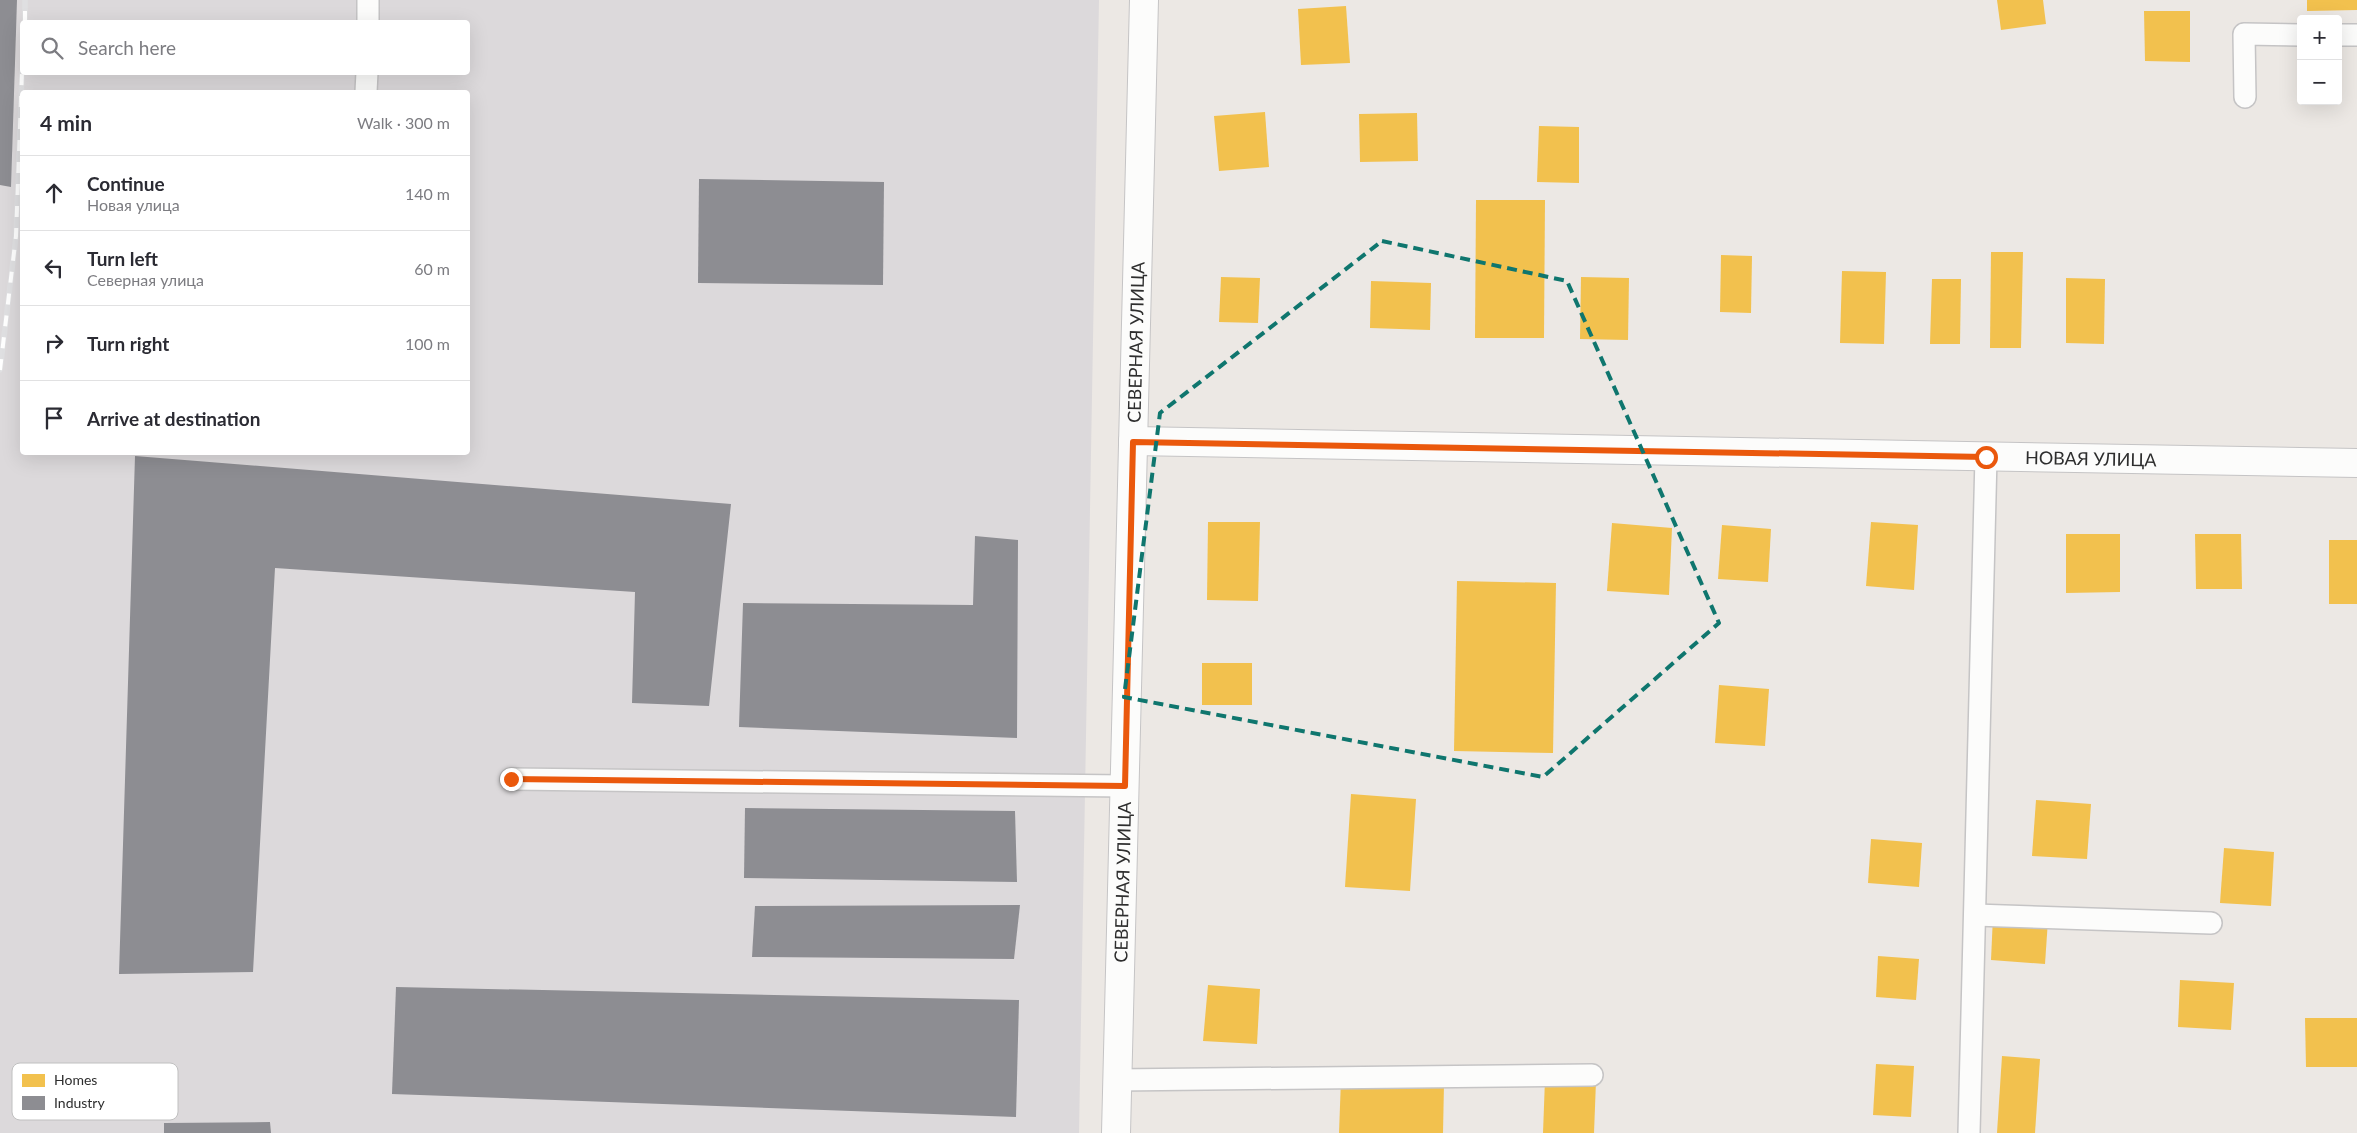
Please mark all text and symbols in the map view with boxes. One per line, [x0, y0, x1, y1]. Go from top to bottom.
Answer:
map controls [2297, 15, 2342, 105]
button: + [2297, 15, 2342, 60]
search box [20, 20, 470, 75]
icon: search [38, 34, 66, 62]
text: Search here [78, 36, 176, 59]
button: − [2297, 60, 2342, 105]
text: 4 min [40, 110, 92, 135]
text: Walk · 300 m [357, 113, 450, 132]
text: Continue [87, 172, 165, 195]
icon: ahead [40, 179, 68, 207]
text: 140 m [405, 184, 450, 203]
text: Новая улица [87, 195, 180, 214]
text: Turn left [87, 247, 158, 270]
icon: left [40, 254, 68, 282]
text: 60 m [414, 259, 450, 278]
street label: СЕВЕРНАЯ УЛИЦА [1123, 261, 1149, 423]
text: Северная улица [87, 270, 204, 289]
icon: right [40, 329, 68, 357]
text: Turn right [87, 332, 169, 355]
text: 100 m [405, 334, 450, 353]
icon: arrive [40, 404, 68, 432]
text: Arrive at destination [87, 407, 260, 430]
route start [1975, 446, 1998, 469]
street label: НОВАЯ УЛИЦА [2025, 446, 2158, 470]
route end [500, 768, 523, 791]
street label: СЕВЕРНАЯ УЛИЦА [1109, 800, 1135, 963]
legend [12, 1063, 178, 1120]
text: Homes [54, 1071, 97, 1088]
text: Industry [54, 1094, 105, 1111]

